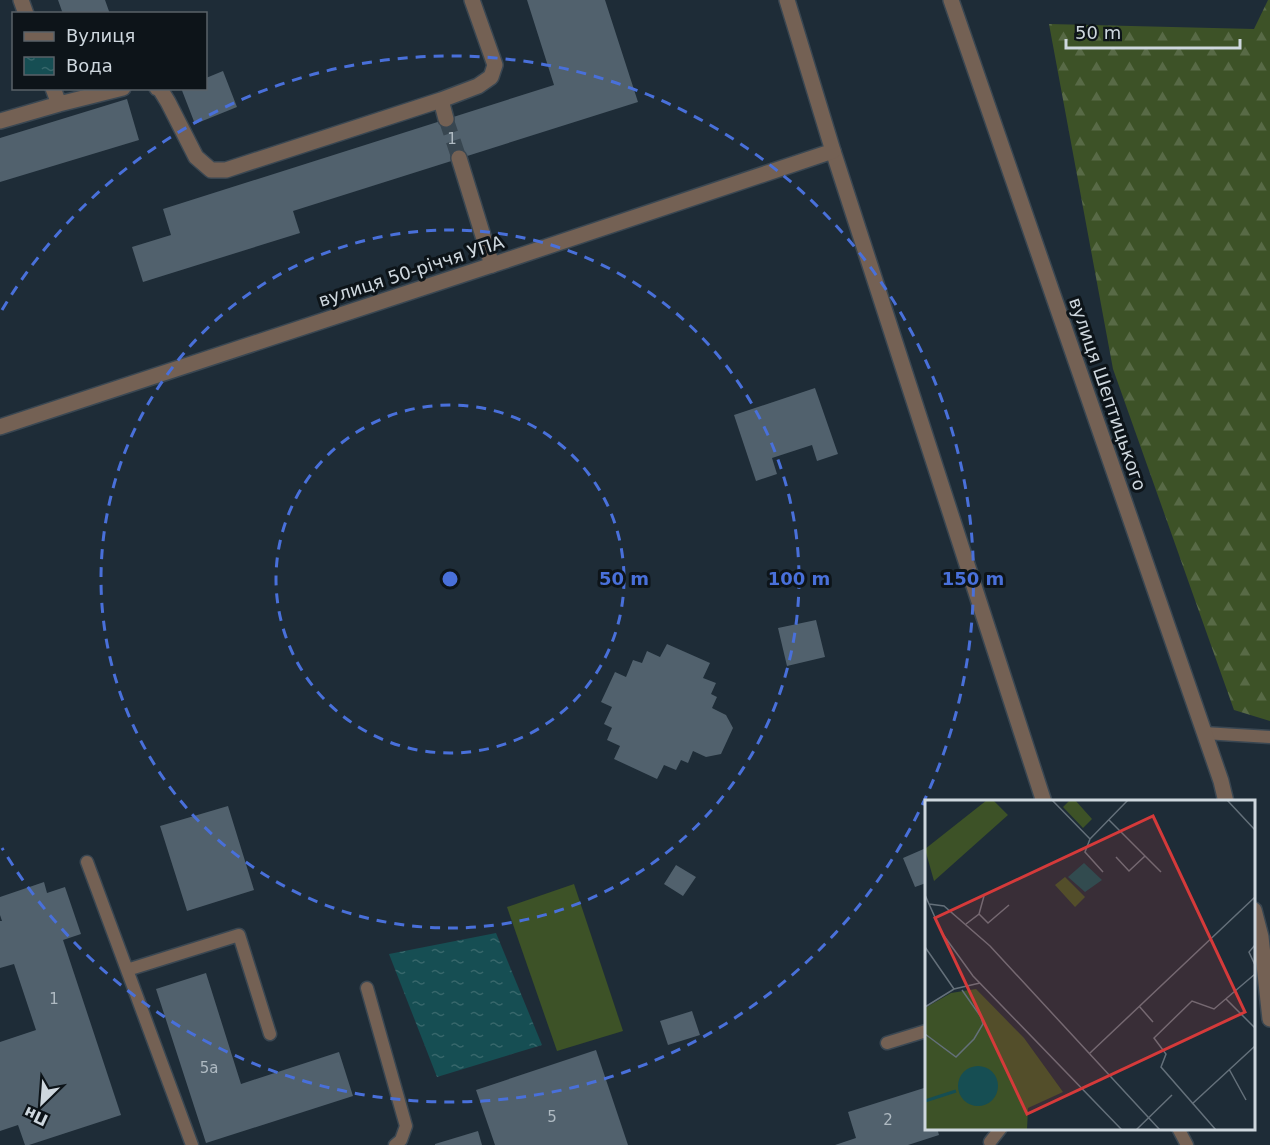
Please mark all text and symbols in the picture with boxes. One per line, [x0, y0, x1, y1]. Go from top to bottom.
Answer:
legend [12, 12, 207, 90]
scale bar [1066, 12, 1240, 50]
text: 50 m [1075, 22, 1121, 43]
text: Вулиця [66, 25, 135, 46]
text: Вода [66, 55, 113, 76]
house number: 1 [447, 130, 457, 148]
street label: вулиця 50-річчя УПА [316, 231, 507, 311]
street label: вулиця Шептицького [1065, 295, 1151, 493]
text: 50 m [599, 568, 649, 589]
text: 100 m [768, 568, 830, 589]
text: 150 m [942, 568, 1004, 589]
centre of rings [440, 569, 460, 589]
inset map [925, 800, 1255, 1130]
house number: 1 [49, 990, 59, 1008]
house number: 5а [200, 1059, 218, 1077]
north arrow [12, 1073, 72, 1133]
text: Пн [21, 1102, 51, 1130]
house number: 5 [547, 1108, 557, 1126]
house number: 2 [883, 1111, 893, 1129]

